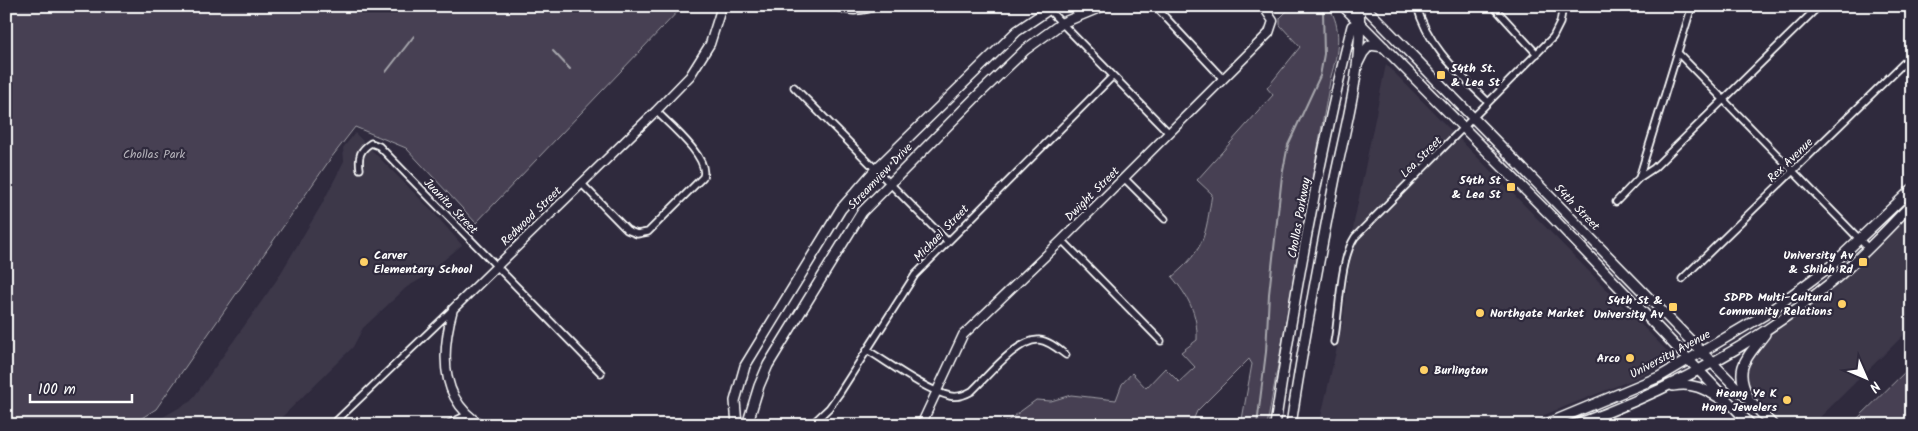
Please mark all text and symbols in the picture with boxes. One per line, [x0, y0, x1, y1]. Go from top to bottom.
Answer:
place label: 54th St. & Lea St [1450, 59, 1501, 92]
marker: 54th St. & Lea St [1435, 69, 1447, 81]
street label: Lea Street [1396, 132, 1447, 183]
street label: Rex Avenue [1763, 133, 1818, 187]
street label: Streamview Drive [843, 138, 918, 214]
park label: Chollas Park [123, 145, 185, 164]
street label: Dwight Street [1061, 162, 1124, 226]
place label: 54th St & Lea St [1452, 171, 1502, 204]
street label: Juanita Street [419, 174, 483, 239]
street label: Chollas Parkway [1283, 176, 1316, 260]
street label: 54th Street [1549, 179, 1604, 236]
marker: 54th St & Lea St [1505, 181, 1517, 193]
street label: Redwood Street [496, 182, 566, 250]
street label: Michael Street [909, 200, 974, 266]
place label: Carver Elementary School [374, 246, 473, 279]
place label: University Av & Shiloh Rd [1783, 246, 1854, 279]
marker: Carver Elementary School [358, 256, 370, 268]
marker: University Av & Shiloh Rd [1857, 256, 1869, 268]
place label: SDPD Multi-Cultural Community Relations [1719, 288, 1833, 321]
place label: 54th St & University Av [1593, 291, 1664, 324]
marker: SDPD Multi-Cultural Community Relations [1836, 298, 1848, 310]
marker: 54th St & University Av [1667, 301, 1679, 313]
place label: Northgate Market [1490, 304, 1585, 323]
marker: Northgate Market [1474, 307, 1486, 319]
street label: University Avenue [1626, 325, 1715, 384]
place label: Arco [1597, 349, 1621, 368]
marker: Arco [1624, 352, 1636, 364]
north arrow [1840, 354, 1890, 404]
place label: Burlington [1434, 361, 1488, 380]
marker: Burlington [1418, 364, 1430, 376]
scale bar [30, 371, 132, 403]
text: N [1863, 376, 1885, 398]
text: 100 m [38, 378, 76, 402]
place label: Heang Ye K Hong Jewelers [1702, 384, 1777, 417]
marker: Heang Ye K Hong Jewelers [1781, 394, 1793, 406]

